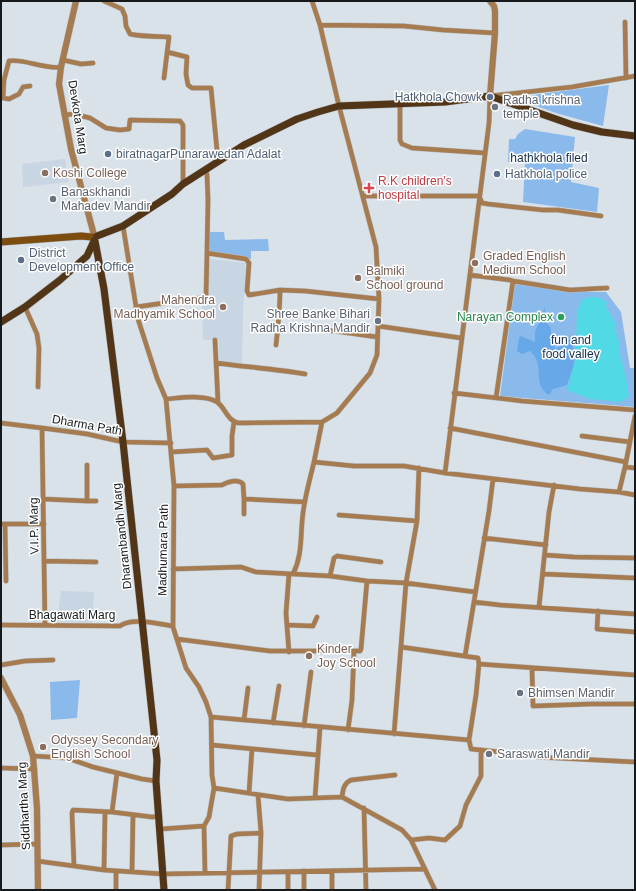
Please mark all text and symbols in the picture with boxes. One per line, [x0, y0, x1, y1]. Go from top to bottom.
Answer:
street label: Devkota Marg [65, 79, 91, 155]
place label: Hatkhola Chowk [395, 90, 483, 104]
marker: Hatkhola Chowk [485, 92, 495, 102]
place label: Radha krishna temple [503, 93, 581, 121]
marker: Radha krishna temple [490, 102, 500, 112]
place label: biratnagarPunarawedan Adalat [116, 147, 281, 161]
marker: biratnagarPunarawedan Adalat [103, 149, 113, 159]
park label: hathkhola filed [510, 151, 588, 165]
place label: Koshi College [53, 166, 127, 180]
place label: Hatkhola police [505, 167, 587, 181]
marker: Koshi College [40, 168, 50, 178]
marker: Hatkhola police [492, 169, 502, 179]
place label: R.K children's hospital [378, 174, 452, 202]
marker: R.K children's hospital [363, 182, 375, 194]
place label: Banaskhandi Mahadev Mandir [61, 185, 150, 213]
marker: Banaskhandi Mahadev Mandir [48, 194, 58, 204]
place label: District Development Office [29, 246, 134, 274]
place label: Graded English Medium School [483, 249, 566, 277]
marker: District Development Office [16, 255, 26, 265]
marker: Graded English Medium School [470, 258, 480, 268]
place label: Balmiki School ground [366, 264, 443, 292]
marker: Balmiki School ground [353, 273, 363, 283]
place label: Mahendra Madhyamik School [114, 293, 215, 321]
marker: Mahendra Madhyamik School [218, 302, 228, 312]
place label: Shree Banke Bihari Radha Krishna Mandir [251, 307, 370, 335]
place label: Narayan Complex [457, 310, 553, 324]
marker: Narayan Complex [556, 312, 566, 322]
marker: Shree Banke Bihari Radha Krishna Mandir [373, 316, 383, 326]
park label: fun and food valley [542, 333, 600, 361]
street label: Dharma Path [51, 412, 123, 438]
street label: Dharambandh Marg [109, 482, 135, 590]
street label: V.I.P. Marg [27, 497, 41, 555]
street label: Madhumara Path [155, 504, 171, 596]
street label: Bhagawati Marg [29, 608, 115, 622]
place label: Kinder Joy School [317, 642, 376, 670]
marker: Kinder Joy School [304, 651, 314, 661]
place label: Bhimsen Mandir [528, 686, 615, 700]
marker: Bhimsen Mandir [515, 688, 525, 698]
place label: Odyssey Secondary English School [51, 733, 158, 761]
marker: Odyssey Secondary English School [38, 742, 48, 752]
place label: Saraswati Mandir [497, 747, 590, 761]
marker: Saraswati Mandir [484, 749, 494, 759]
street label: Siddhartha Marg [15, 761, 33, 851]

